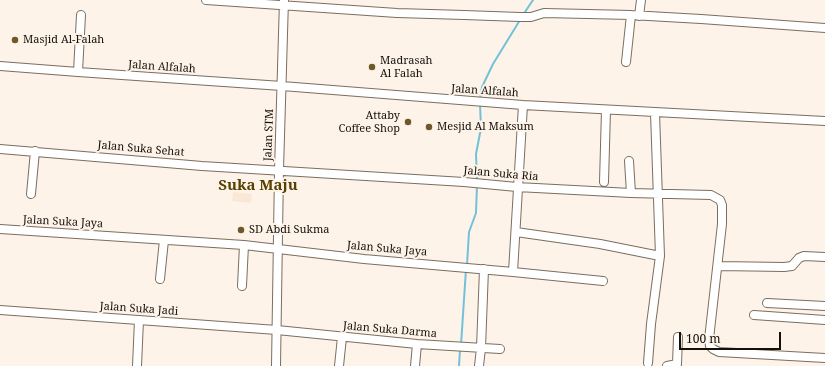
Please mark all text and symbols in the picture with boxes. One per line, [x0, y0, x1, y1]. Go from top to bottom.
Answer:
place label: Masjid Al-Falah [23, 33, 104, 47]
marker: Masjid Al-Falah [10, 35, 20, 45]
place label: Madrasah Al Falah [380, 54, 433, 80]
street label: Jalan Alfalah [128, 58, 196, 76]
marker: Madrasah Al Falah [367, 62, 377, 72]
street label: Jalan Alfalah [451, 82, 519, 100]
street label: Jalan STM [261, 109, 277, 161]
place label: Attaby Coffee Shop [338, 109, 400, 135]
marker: Attaby Coffee Shop [403, 117, 413, 127]
place label: Mesjid Al Maksum [437, 120, 534, 134]
marker: Mesjid Al Maksum [424, 122, 434, 132]
street label: Jalan Suka Sehat [97, 139, 185, 159]
street label: Jalan Suka Ria [463, 164, 539, 184]
district label: Suka Maju [218, 177, 298, 195]
street label: Jalan Suka Jaya [22, 213, 104, 231]
place label: SD Abdi Sukma [249, 223, 329, 237]
marker: SD Abdi Sukma [236, 225, 246, 235]
street label: Jalan Suka Jaya [346, 239, 428, 259]
street label: Jalan Suka Jadi [99, 300, 179, 318]
street label: Jalan Suka Darma [343, 319, 437, 341]
scale bar [681, 324, 783, 350]
text: 100 m [686, 330, 721, 347]

